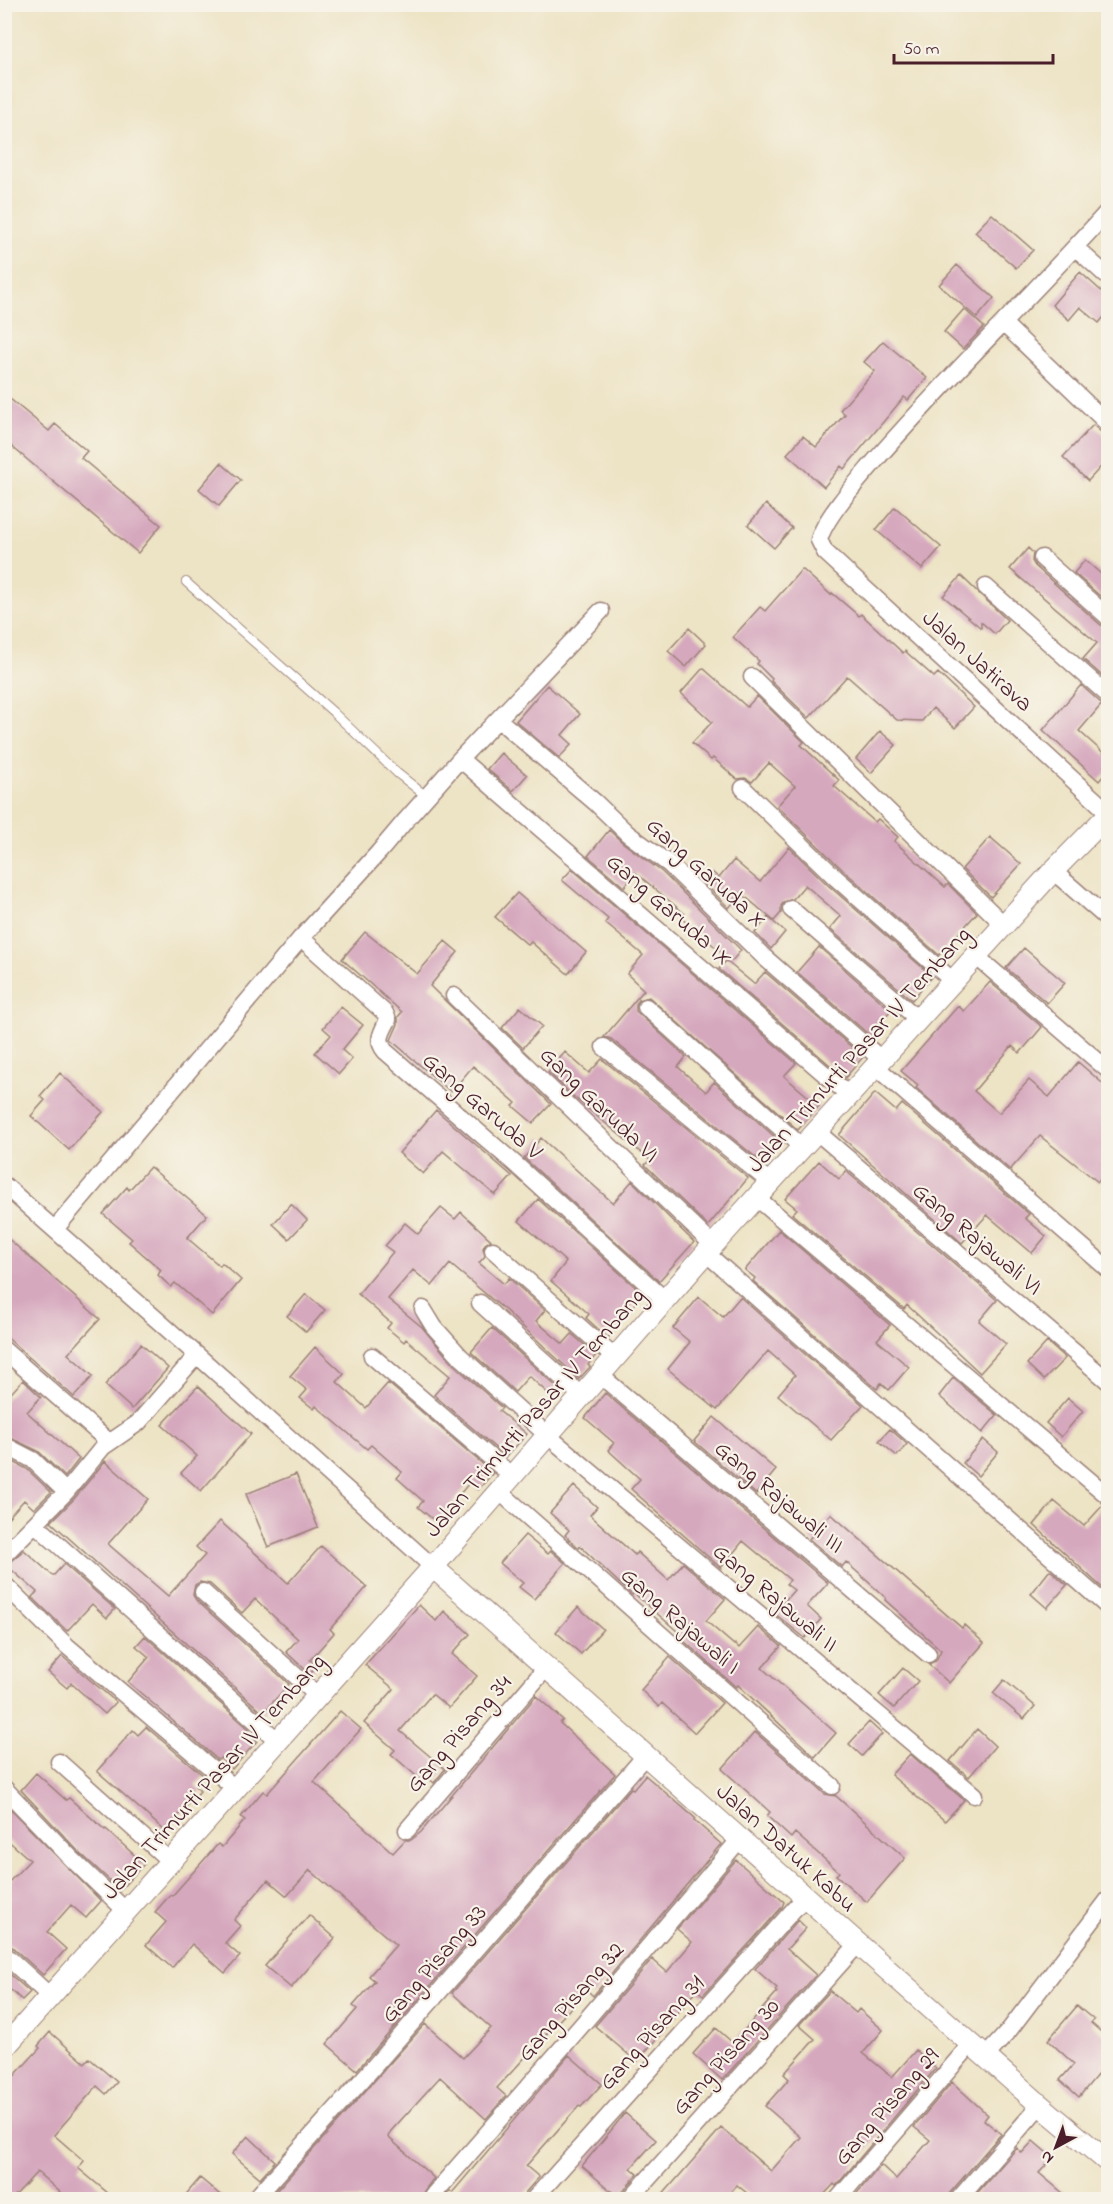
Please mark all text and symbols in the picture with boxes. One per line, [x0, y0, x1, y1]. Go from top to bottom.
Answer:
scale bar [894, 27, 1053, 65]
text: 50 m [903, 37, 940, 63]
street label: Jalan Jatirava [913, 602, 1040, 721]
street label: Gang Garuda X [637, 810, 774, 938]
street label: Gang Garuda IX [597, 846, 739, 976]
street label: Jalan Trimurti Pasar IV Tembang [739, 920, 980, 1182]
street label: Gang Garuda VI [530, 1039, 666, 1172]
street label: Gang Garuda V [413, 1045, 550, 1170]
street label: Gang Rajawali VI [904, 1175, 1049, 1305]
street label: Jalan Trimurti Pasar IV Tembang [417, 1281, 655, 1546]
street label: Gang Rajawali III [706, 1433, 851, 1563]
street label: Gang Rajawali II [704, 1536, 845, 1662]
street label: Gang Rajawali I [612, 1560, 747, 1684]
street label: Jalan Trimurti Pasar IV Tembang [94, 1647, 335, 1909]
street label: Gang Pisang 34 [398, 1668, 521, 1802]
street label: Jalan Datuk Kabu [707, 1776, 864, 1922]
street label: Gang Pisang 33 [373, 1898, 496, 2032]
street label: Gang Pisang 32 [510, 1935, 634, 2070]
street label: Gang Pisang 31 [591, 1968, 715, 2099]
street label: Gang Pisang 30 [664, 1991, 789, 2124]
street label: Gang Pisang 29 [827, 2040, 950, 2174]
north arrow [1026, 2117, 1086, 2177]
text: N [1035, 2144, 1059, 2169]

